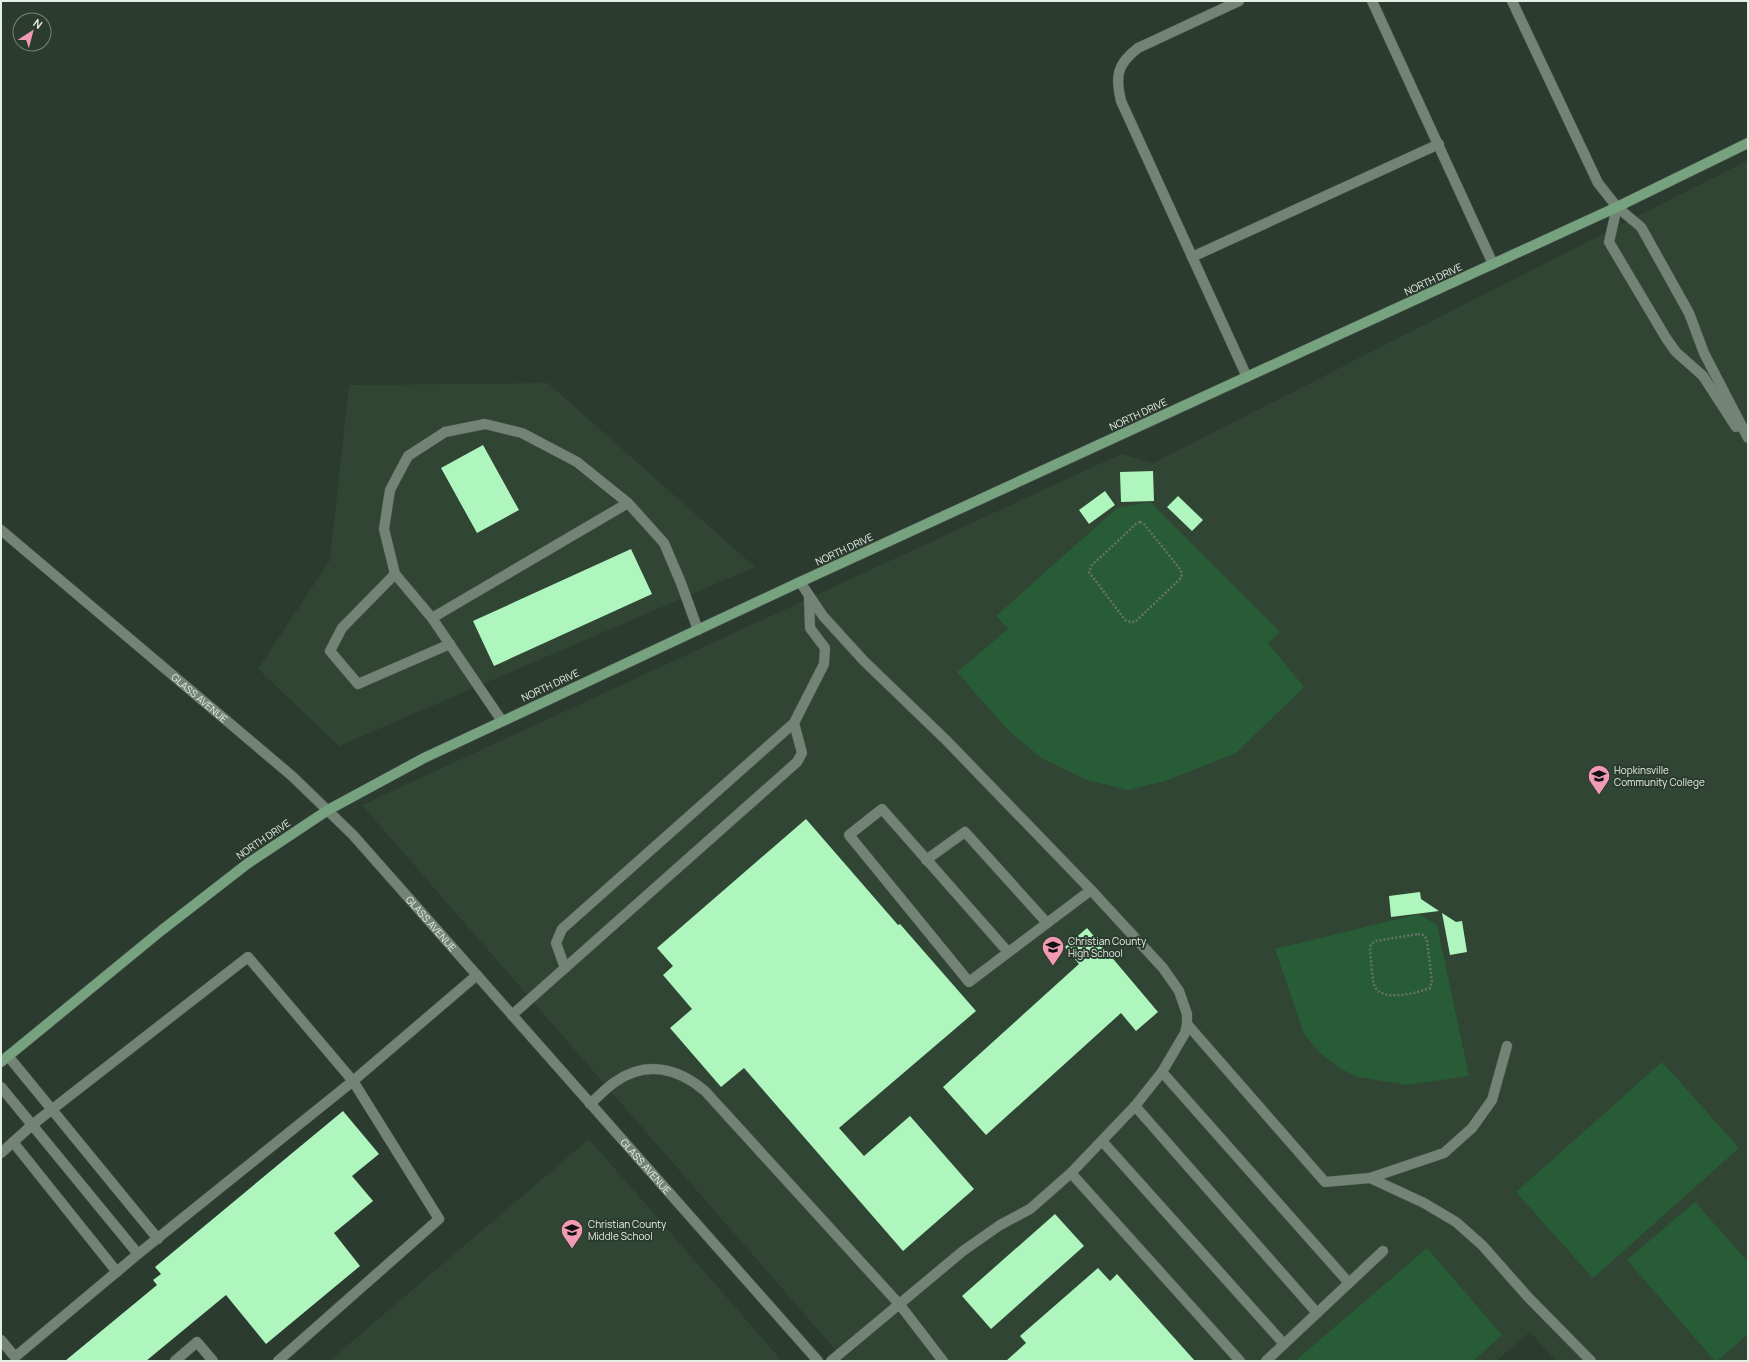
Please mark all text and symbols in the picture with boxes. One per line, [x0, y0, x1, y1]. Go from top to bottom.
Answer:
north arrow [12, 12, 52, 52]
text: N [31, 15, 46, 32]
street label: NORTH DRIVE [1402, 259, 1464, 299]
street label: NORTH DRIVE [1107, 394, 1169, 434]
street label: NORTH DRIVE [813, 529, 875, 569]
street label: NORTH DRIVE [519, 665, 581, 705]
street label: GLASS AVENUE [168, 670, 231, 726]
school or university icon: Hopkinsville Community College [1586, 763, 1612, 796]
place label: Hopkinsville Community College [1614, 763, 1705, 789]
street label: NORTH DRIVE [233, 816, 293, 862]
street label: GLASS AVENUE [403, 893, 460, 954]
school or university icon: Christian County High School [1040, 934, 1066, 967]
place label: Christian County High School [1068, 934, 1147, 960]
street label: GLASS AVENUE [617, 1135, 674, 1197]
school or university icon: Christian County Middle School [559, 1217, 585, 1250]
place label: Christian County Middle School [588, 1217, 667, 1243]

